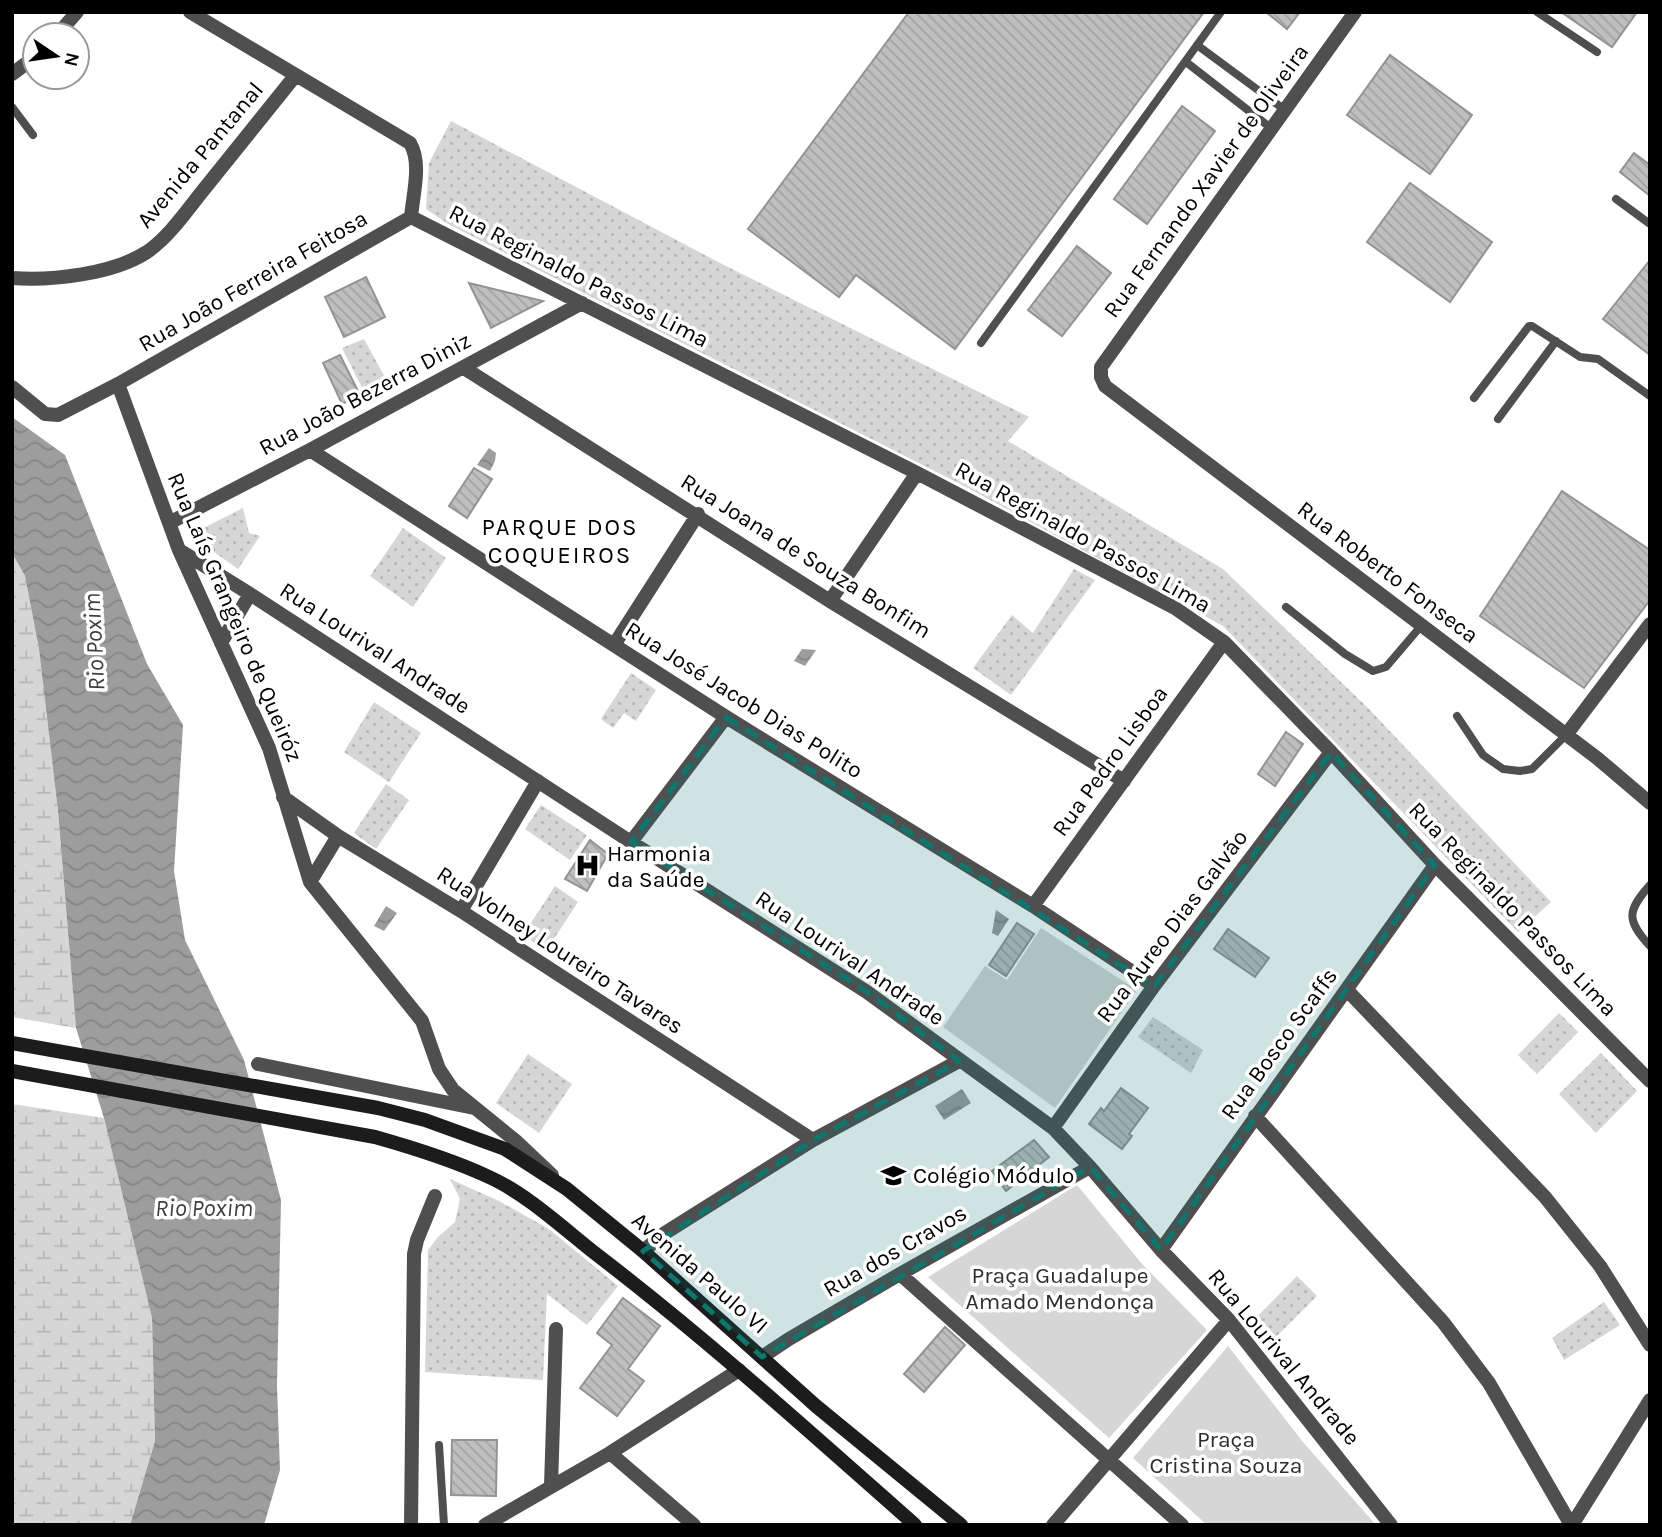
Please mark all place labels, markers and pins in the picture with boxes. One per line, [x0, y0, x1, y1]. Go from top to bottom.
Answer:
place label: Harmonia da Saúde [607, 840, 711, 893]
hospital icon: Harmonia da Saúde [573, 852, 601, 880]
school or university icon: Colégio Módulo [879, 1161, 907, 1189]
place label: Colégio Módulo [913, 1162, 1074, 1189]

